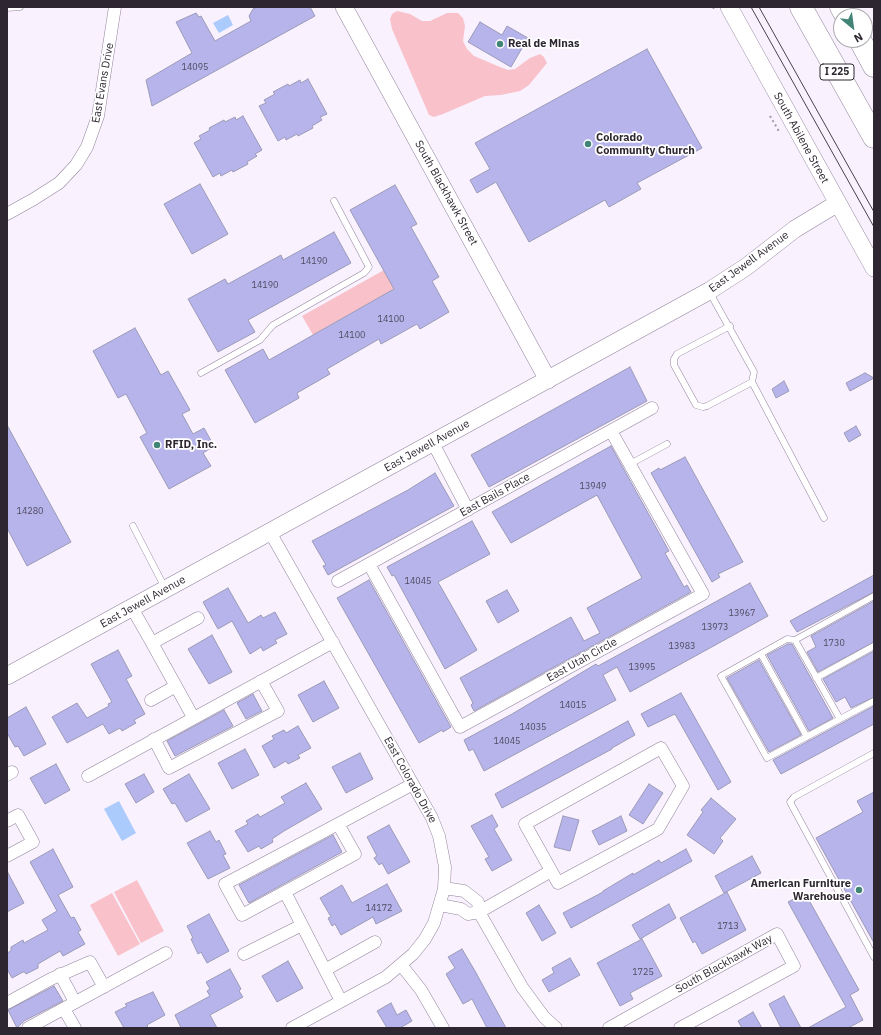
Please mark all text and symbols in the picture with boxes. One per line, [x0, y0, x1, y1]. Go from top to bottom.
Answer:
north arrow [833, 8, 873, 48]
text: N [851, 30, 865, 46]
place label: Real de Minas [508, 37, 580, 51]
marker: Real de Minas [495, 39, 505, 49]
street label: East Evans Drive [89, 42, 117, 124]
house number: 14095 [182, 62, 208, 72]
road number: I 225 [820, 64, 854, 80]
street label: South Abilene Street [771, 90, 831, 186]
place label: Colorado Community Church [596, 131, 695, 157]
street label: South Blackhawk Street [412, 138, 480, 248]
marker: Colorado Community Church [583, 139, 593, 149]
street label: East Jewell Avenue [707, 229, 791, 295]
house number: 14190 [301, 256, 327, 266]
house number: 14190 [252, 280, 278, 290]
house number: 14100 [378, 314, 404, 324]
house number: 14100 [339, 330, 365, 340]
street label: East Jewell Avenue [382, 417, 472, 475]
place label: RFID, Inc. [165, 438, 217, 452]
marker: RFID, Inc. [152, 440, 162, 450]
street label: East Bails Place [458, 470, 532, 520]
house number: 13949 [580, 481, 606, 491]
house number: 14280 [17, 506, 43, 516]
street label: East Jewell Avenue [98, 573, 188, 631]
house number: 14045 [405, 576, 431, 586]
house number: 13967 [729, 608, 755, 618]
house number: 13973 [702, 622, 728, 632]
street label: East Utah Circle [545, 635, 619, 685]
house number: 1730 [823, 638, 845, 648]
house number: 13983 [669, 641, 695, 651]
house number: 13995 [629, 662, 655, 672]
house number: 14015 [560, 700, 586, 710]
house number: 14035 [520, 722, 546, 732]
street label: East Colorado Drive [381, 735, 439, 825]
house number: 14045 [494, 736, 520, 746]
place label: American Furniture Warehouse [751, 877, 851, 903]
marker: American Furniture Warehouse [854, 885, 864, 895]
house number: 14172 [366, 903, 392, 913]
house number: 1713 [717, 921, 739, 931]
street label: South Blackhawk Way [673, 932, 775, 996]
house number: 1725 [632, 967, 654, 977]

